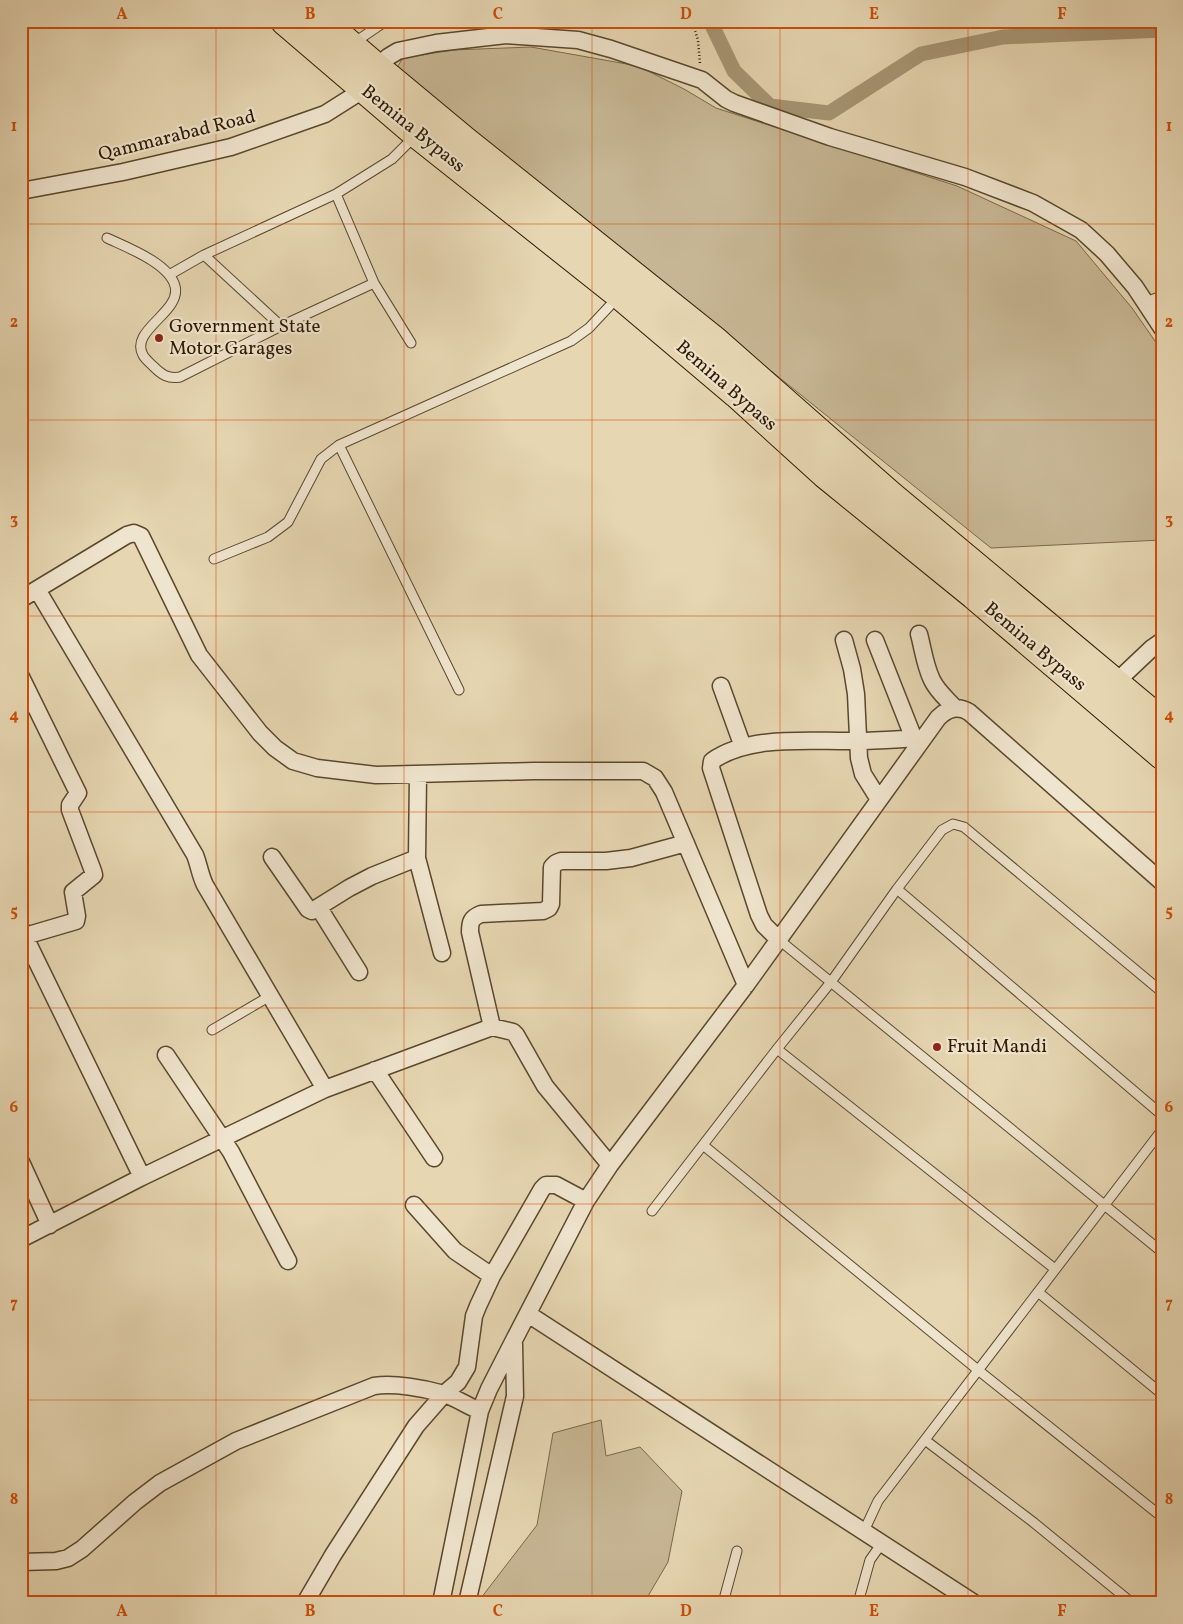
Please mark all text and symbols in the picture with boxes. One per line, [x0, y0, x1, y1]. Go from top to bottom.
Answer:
text: A [116, 4, 128, 26]
text: B [305, 4, 316, 26]
text: C [493, 4, 503, 26]
text: D [680, 4, 692, 26]
text: E [869, 4, 879, 26]
text: F [1057, 4, 1067, 26]
street label: Bemina Bypass [356, 79, 470, 179]
street label: Qammarabad Road [96, 104, 258, 168]
text: 1 [11, 116, 17, 138]
text: 1 [1166, 116, 1172, 138]
text: 2 [10, 312, 18, 334]
text: 2 [1165, 312, 1173, 334]
place label: Government State Motor Garages [169, 314, 320, 362]
marker: Government State Motor Garages [153, 332, 165, 344]
street label: Bemina Bypass [670, 335, 782, 437]
text: 3 [10, 509, 18, 531]
text: 3 [1165, 509, 1173, 531]
street label: Bemina Bypass [978, 596, 1092, 698]
text: 4 [9, 705, 19, 727]
text: 4 [1164, 705, 1174, 727]
text: 5 [10, 901, 18, 923]
text: 5 [1165, 901, 1173, 923]
place label: Fruit Mandi [947, 1034, 1047, 1060]
marker: Fruit Mandi [931, 1041, 943, 1053]
text: 6 [10, 1097, 19, 1119]
text: 6 [1165, 1097, 1174, 1119]
text: 7 [10, 1293, 18, 1315]
text: 7 [1165, 1293, 1173, 1315]
text: 8 [10, 1489, 18, 1511]
text: 8 [1165, 1489, 1173, 1511]
text: A [116, 1601, 128, 1623]
text: B [305, 1601, 316, 1623]
text: C [493, 1601, 503, 1623]
text: D [680, 1601, 692, 1623]
text: E [869, 1601, 879, 1623]
text: F [1057, 1601, 1067, 1623]

